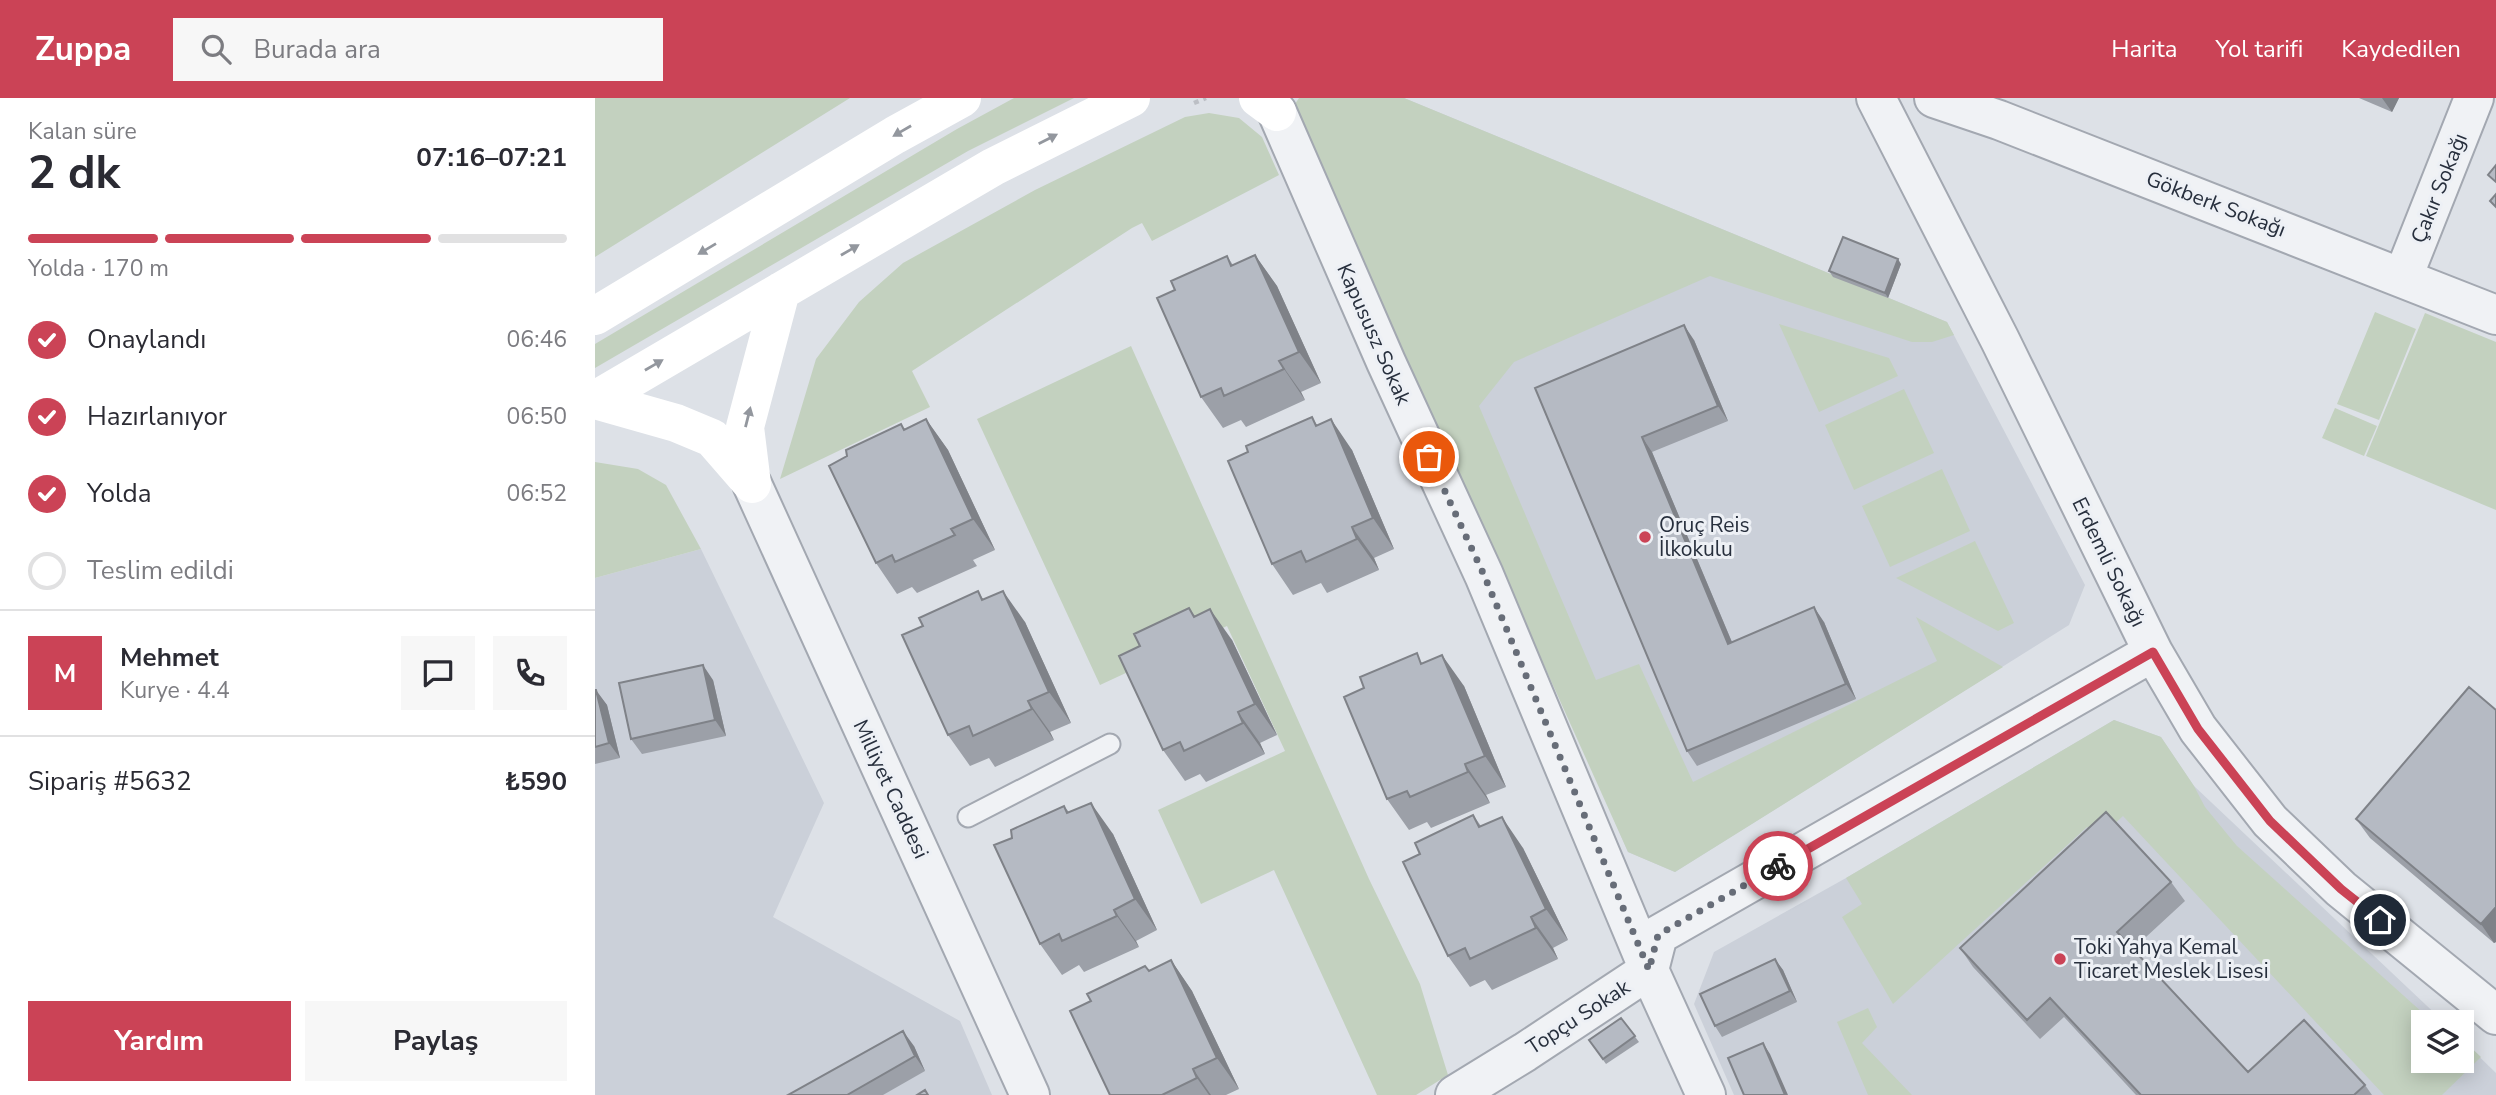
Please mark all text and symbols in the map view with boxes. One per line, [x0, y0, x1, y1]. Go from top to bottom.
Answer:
search box [173, 18, 663, 81]
text: Zuppa [35, 27, 131, 72]
icon: search [197, 30, 235, 68]
text: Burada ara [253, 32, 381, 67]
text: Harita [2111, 33, 2177, 65]
text: Yol tarifi [2215, 33, 2303, 65]
text: Kaydedilen [2341, 33, 2461, 65]
text: Kalan süre [28, 116, 137, 147]
one-way arrow [892, 125, 912, 137]
street label: Çakır Sokağı [2404, 129, 2474, 247]
one-way arrow [1038, 134, 1058, 145]
text: 07:16–07:21 [416, 140, 567, 175]
text: 2 dk [28, 141, 120, 204]
street label: Gökberk Sokağı [2142, 164, 2290, 244]
one-way arrow [698, 242, 717, 255]
one-way arrow [841, 244, 860, 257]
text: Yolda · 170 m [28, 253, 169, 284]
street label: Kapususz Sokak [1330, 259, 1418, 410]
icon: check [28, 321, 66, 359]
text: Onaylandı [87, 322, 206, 357]
text: 06:46 [507, 324, 567, 355]
one-way arrow [644, 359, 663, 372]
icon: check [28, 398, 66, 436]
text: Hazırlanıyor [87, 399, 227, 434]
text: 06:50 [507, 401, 567, 432]
one-way arrow [743, 406, 754, 428]
pin [1399, 427, 1459, 487]
icon: bag [1410, 438, 1448, 476]
icon: check [28, 475, 66, 513]
text: Yolda [87, 476, 151, 511]
text: 06:52 [507, 478, 567, 509]
street label: Erdemli Sokağı [2066, 493, 2152, 631]
place label: Oruç Reis İlkokulu [1659, 511, 1749, 563]
marker: Oruç Reis İlkokulu [1637, 529, 1653, 545]
text: Teslim edildi [87, 553, 234, 588]
button: chat [401, 636, 475, 710]
button: phone [493, 636, 567, 710]
text: Mehmet [120, 640, 219, 675]
text: M [54, 656, 76, 691]
text: Kurye · 4.4 [120, 675, 230, 706]
street label: Milliyet Caddesi [847, 715, 935, 863]
text: Sipariş #5632 [28, 764, 192, 799]
text: ₺590 [505, 764, 567, 799]
courier [1743, 831, 1813, 901]
icon: bike [1759, 847, 1797, 885]
pin [2350, 890, 2410, 950]
icon: home [2361, 901, 2399, 939]
place label: Toki Yahya Kemal Ticaret Meslek Lisesi [2074, 933, 2269, 985]
marker: Toki Yahya Kemal Ticaret Meslek Lisesi [2052, 951, 2068, 967]
street label: Topçu Sokak [1521, 973, 1636, 1061]
button: Yardım [28, 1001, 291, 1081]
button: Paylaş [305, 1001, 567, 1081]
map controls [2411, 1010, 2474, 1073]
button: layers [2411, 1010, 2474, 1073]

